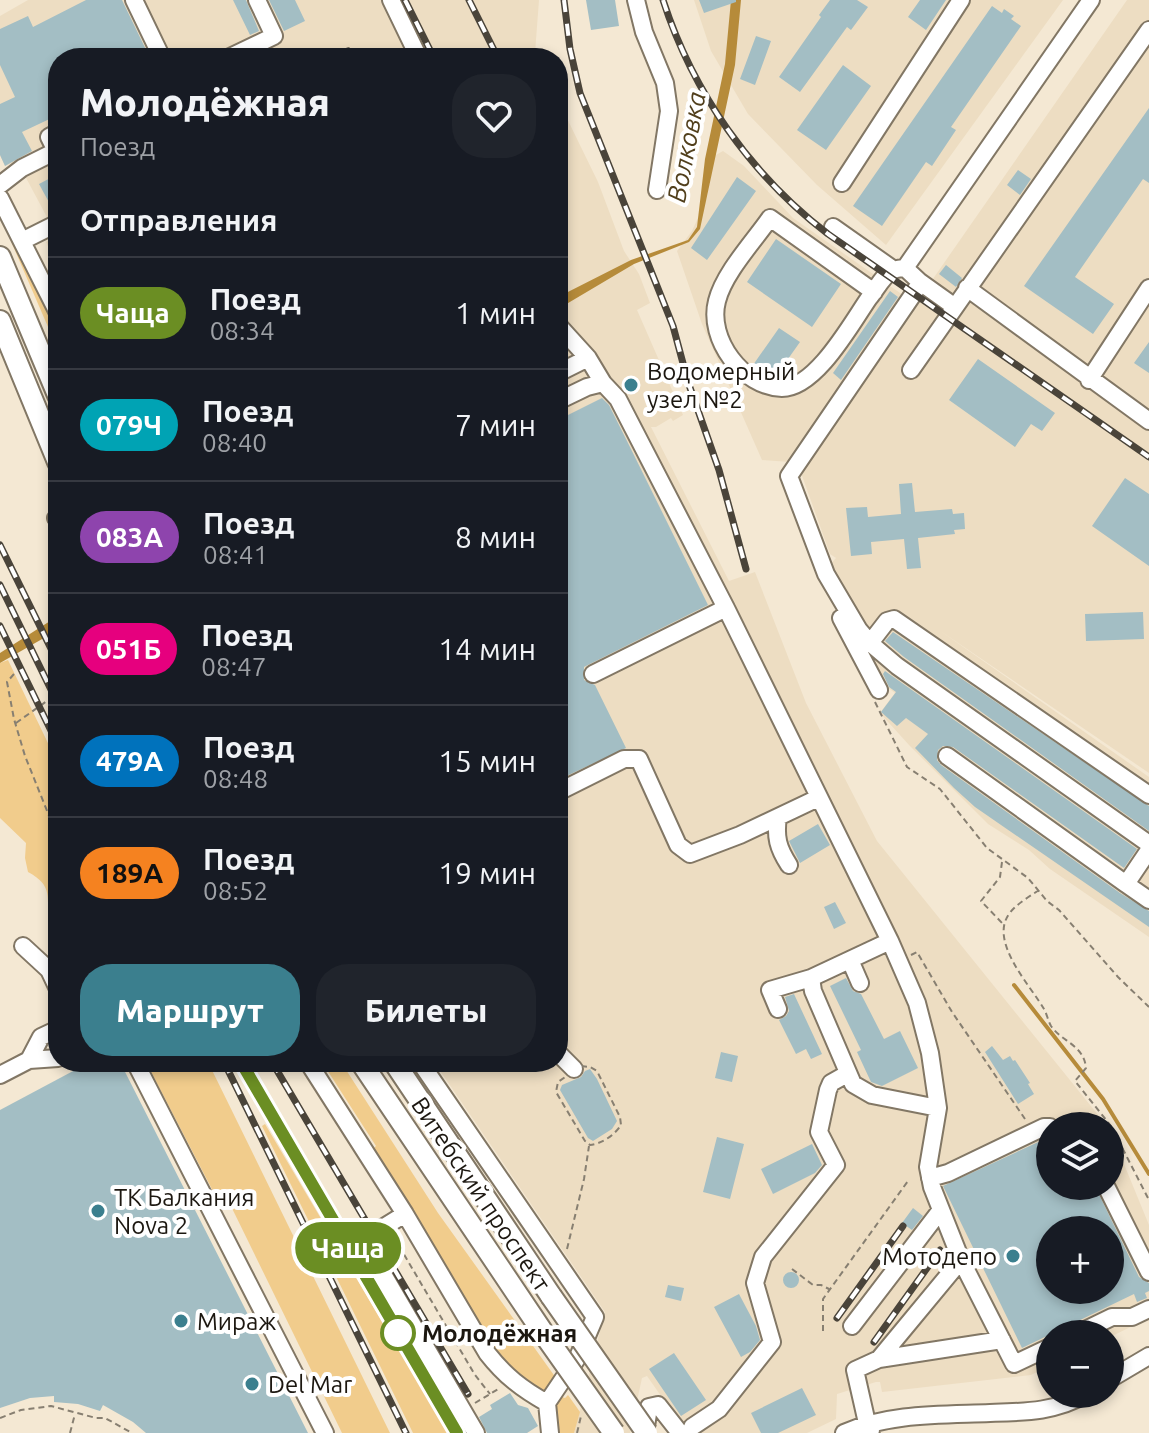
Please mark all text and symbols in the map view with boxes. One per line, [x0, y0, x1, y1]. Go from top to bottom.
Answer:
button: heart [452, 74, 536, 158]
text: Молодёжная [80, 81, 330, 123]
water label: Волковка [661, 89, 711, 205]
text: Поезд [80, 132, 155, 161]
text: Отправления [80, 203, 277, 237]
text: Поезд [210, 282, 301, 316]
text: 1 мин [455, 296, 536, 330]
text: Чаща [96, 297, 170, 328]
text: 08:34 [210, 316, 275, 345]
place label: Водомерный узел №2 [647, 358, 795, 413]
marker: Водомерный узел №2 [622, 376, 640, 394]
text: Поезд [202, 394, 293, 428]
text: 7 мин [455, 408, 536, 442]
text: 079Ч [96, 409, 162, 440]
text: 08:40 [202, 428, 267, 457]
text: Поезд [203, 506, 294, 540]
text: 8 мин [455, 520, 536, 554]
text: 083А [96, 521, 163, 552]
text: 08:41 [203, 540, 268, 569]
text: Поезд [201, 618, 293, 652]
text: 14 мин [438, 632, 536, 666]
text: 051Б [96, 633, 161, 664]
text: 08:47 [201, 652, 266, 681]
text: Поезд [203, 730, 294, 764]
text: 15 мин [438, 744, 536, 778]
text: 479А [96, 745, 163, 776]
text: 08:48 [203, 764, 268, 793]
text: Поезд [203, 842, 294, 876]
text: 19 мин [438, 856, 536, 890]
text: 189А [96, 857, 163, 888]
text: 08:52 [203, 876, 268, 905]
button: Маршрут [80, 964, 300, 1056]
button: Билеты [316, 964, 536, 1056]
street label: Витебский проспект [406, 1092, 556, 1296]
map controls [1036, 1112, 1124, 1408]
button: layers [1036, 1112, 1124, 1200]
place label: ТК Балкания Nova 2 [114, 1184, 254, 1239]
marker: ТК Балкания Nova 2 [89, 1202, 107, 1220]
button: + [1036, 1216, 1124, 1304]
line badge: Чаща [292, 1222, 404, 1274]
text: Чаща [311, 1232, 385, 1263]
place label: Мотодепо [882, 1243, 997, 1270]
marker: Мотодепо [1004, 1247, 1022, 1265]
place label: Мираж [197, 1308, 276, 1335]
marker: Мираж [172, 1312, 190, 1330]
marker: Молодёжная [381, 1316, 415, 1350]
place label: Молодёжная [422, 1320, 577, 1347]
button: − [1036, 1320, 1124, 1408]
place label: Del Mar [268, 1371, 352, 1398]
marker: Del Mar [243, 1375, 261, 1393]

